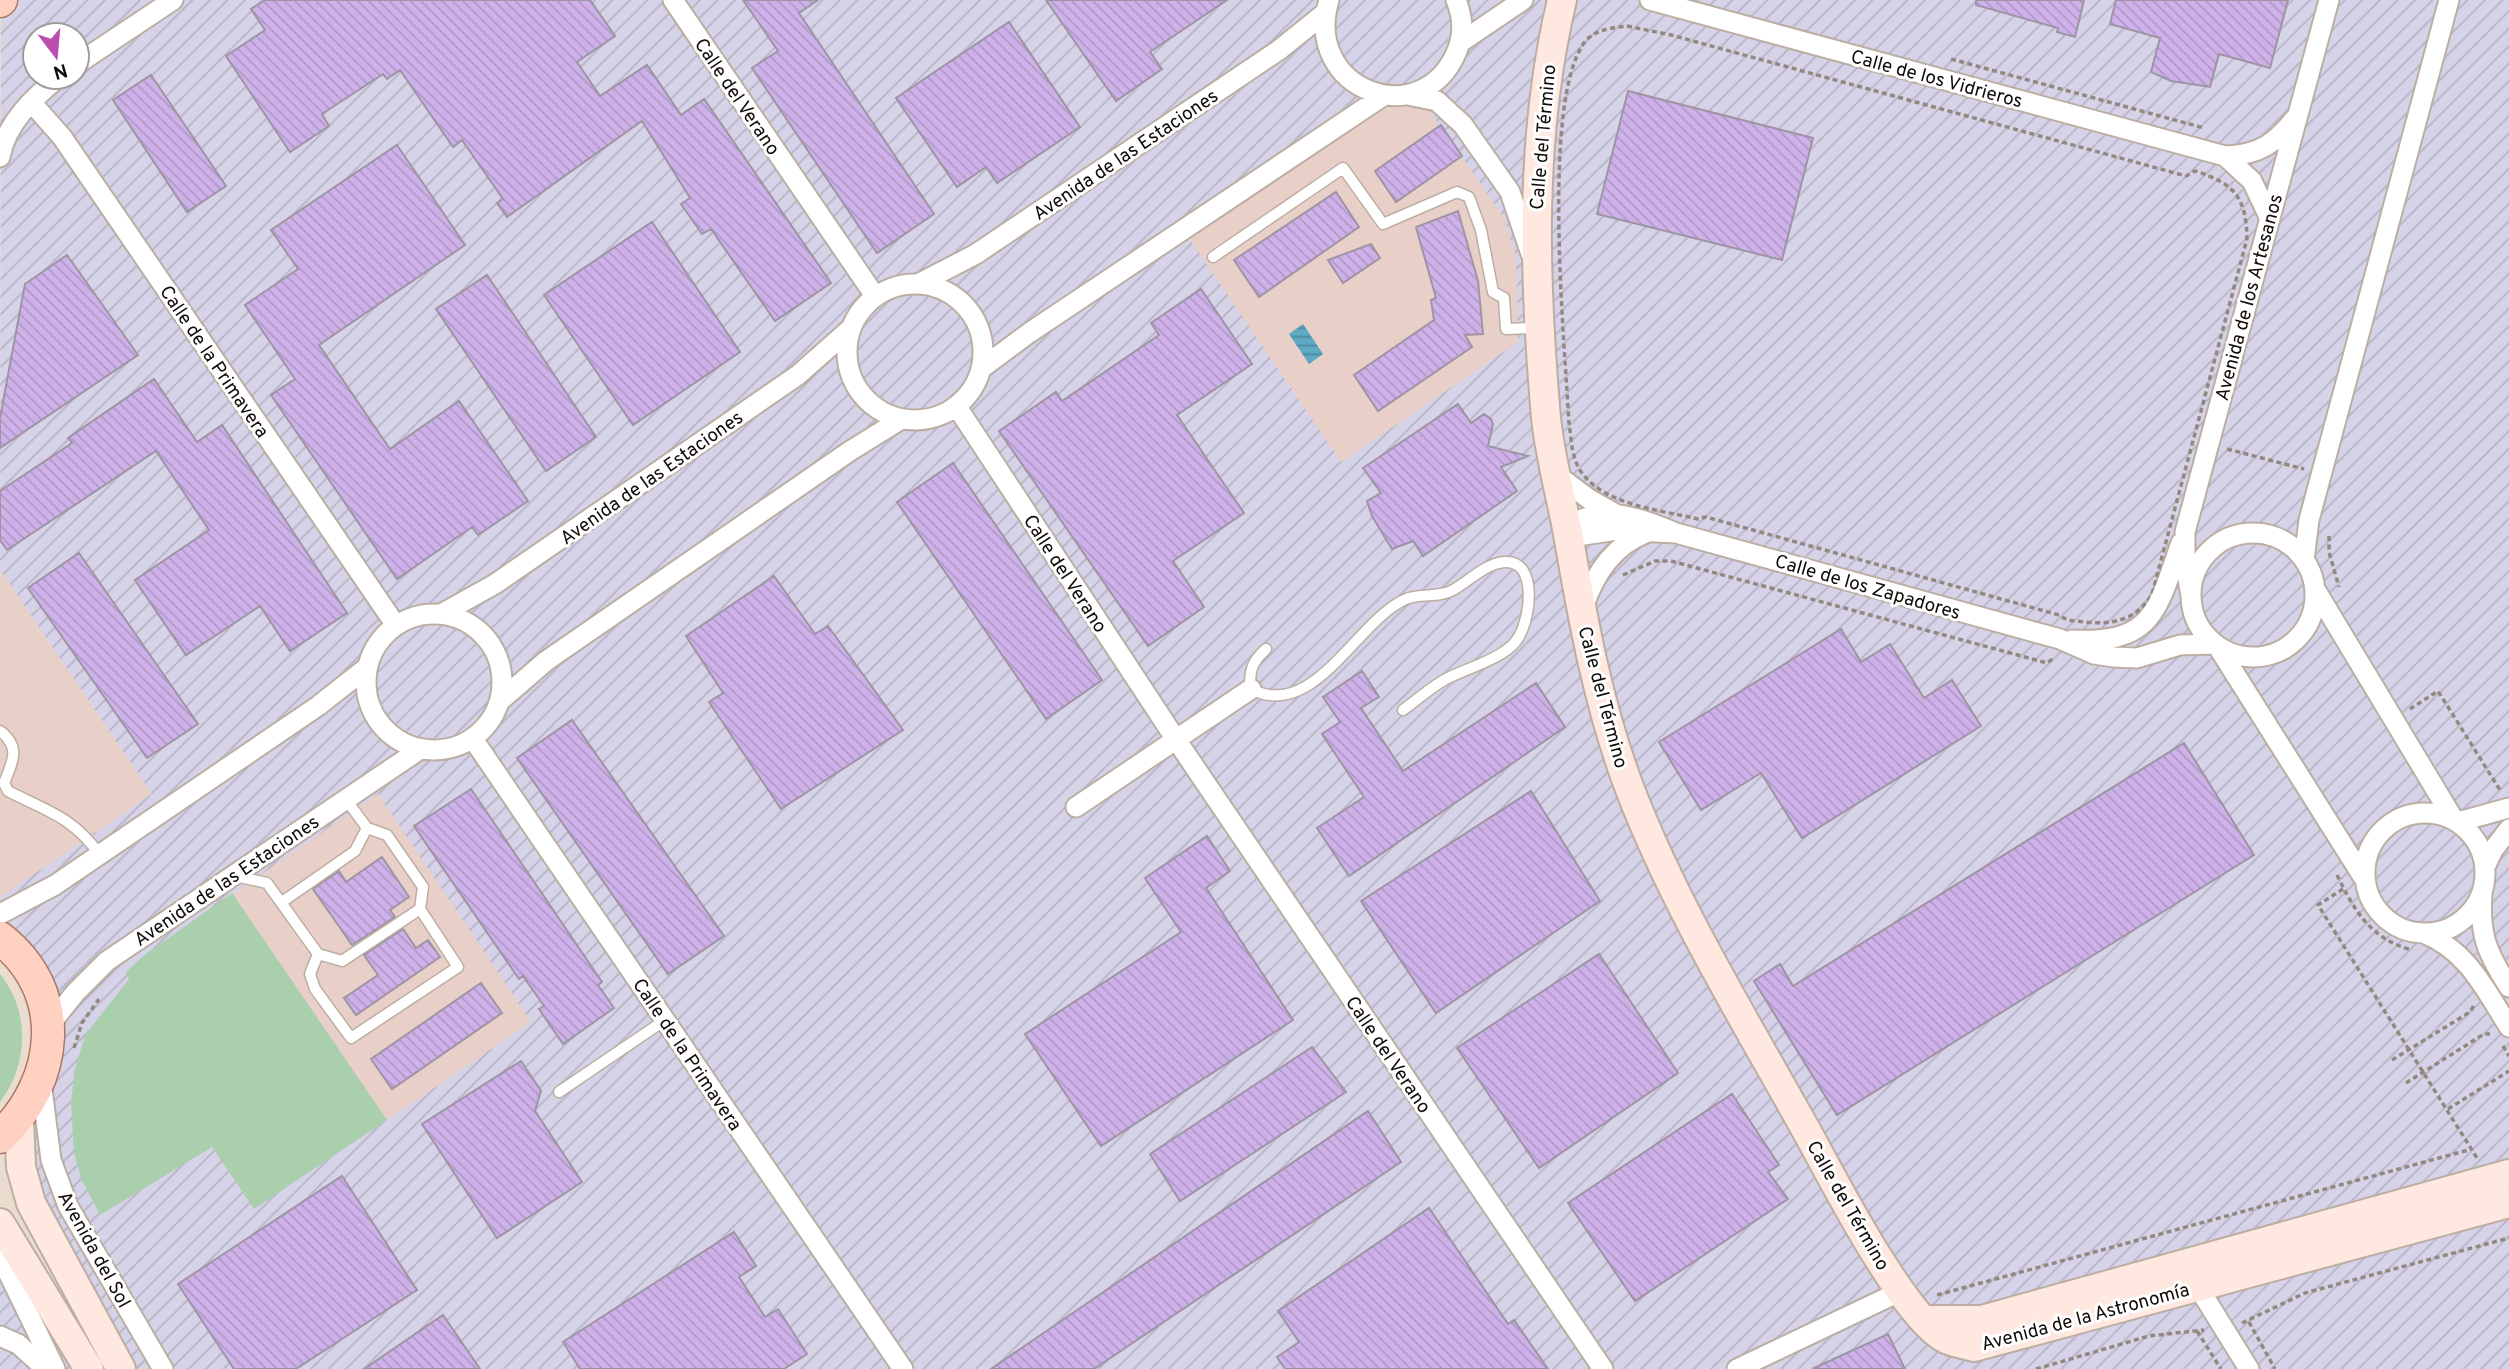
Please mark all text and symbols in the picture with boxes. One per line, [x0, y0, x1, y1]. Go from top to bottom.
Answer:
north arrow [21, 21, 91, 91]
street label: Calle del Verano [688, 34, 784, 160]
street label: Calle de los Vidrieros [1848, 45, 2025, 114]
text: N [50, 57, 70, 84]
street label: Calle del Término [1526, 63, 1562, 211]
street label: Avenida de las Estaciones [1029, 85, 1223, 227]
street label: Avenida de los Artesanos [2211, 192, 2289, 403]
street label: Calle de la Primavera [153, 281, 273, 443]
street label: Avenida de las Estaciones [556, 406, 748, 551]
street label: Calle del Verano [1017, 510, 1112, 638]
street label: Calle de los Zapadores [1772, 550, 1963, 626]
street label: Calle del Término [1572, 624, 1633, 771]
street label: Avenida de las Estaciones [130, 811, 324, 953]
street label: Calle de la Primavera [626, 974, 746, 1136]
street label: Calle del Verano [1339, 992, 1435, 1118]
street label: Calle del Término [1800, 1137, 1894, 1275]
street label: Avenida del Sol [51, 1187, 135, 1312]
street label: Avenida de la Astronomía [1979, 1279, 2192, 1357]

